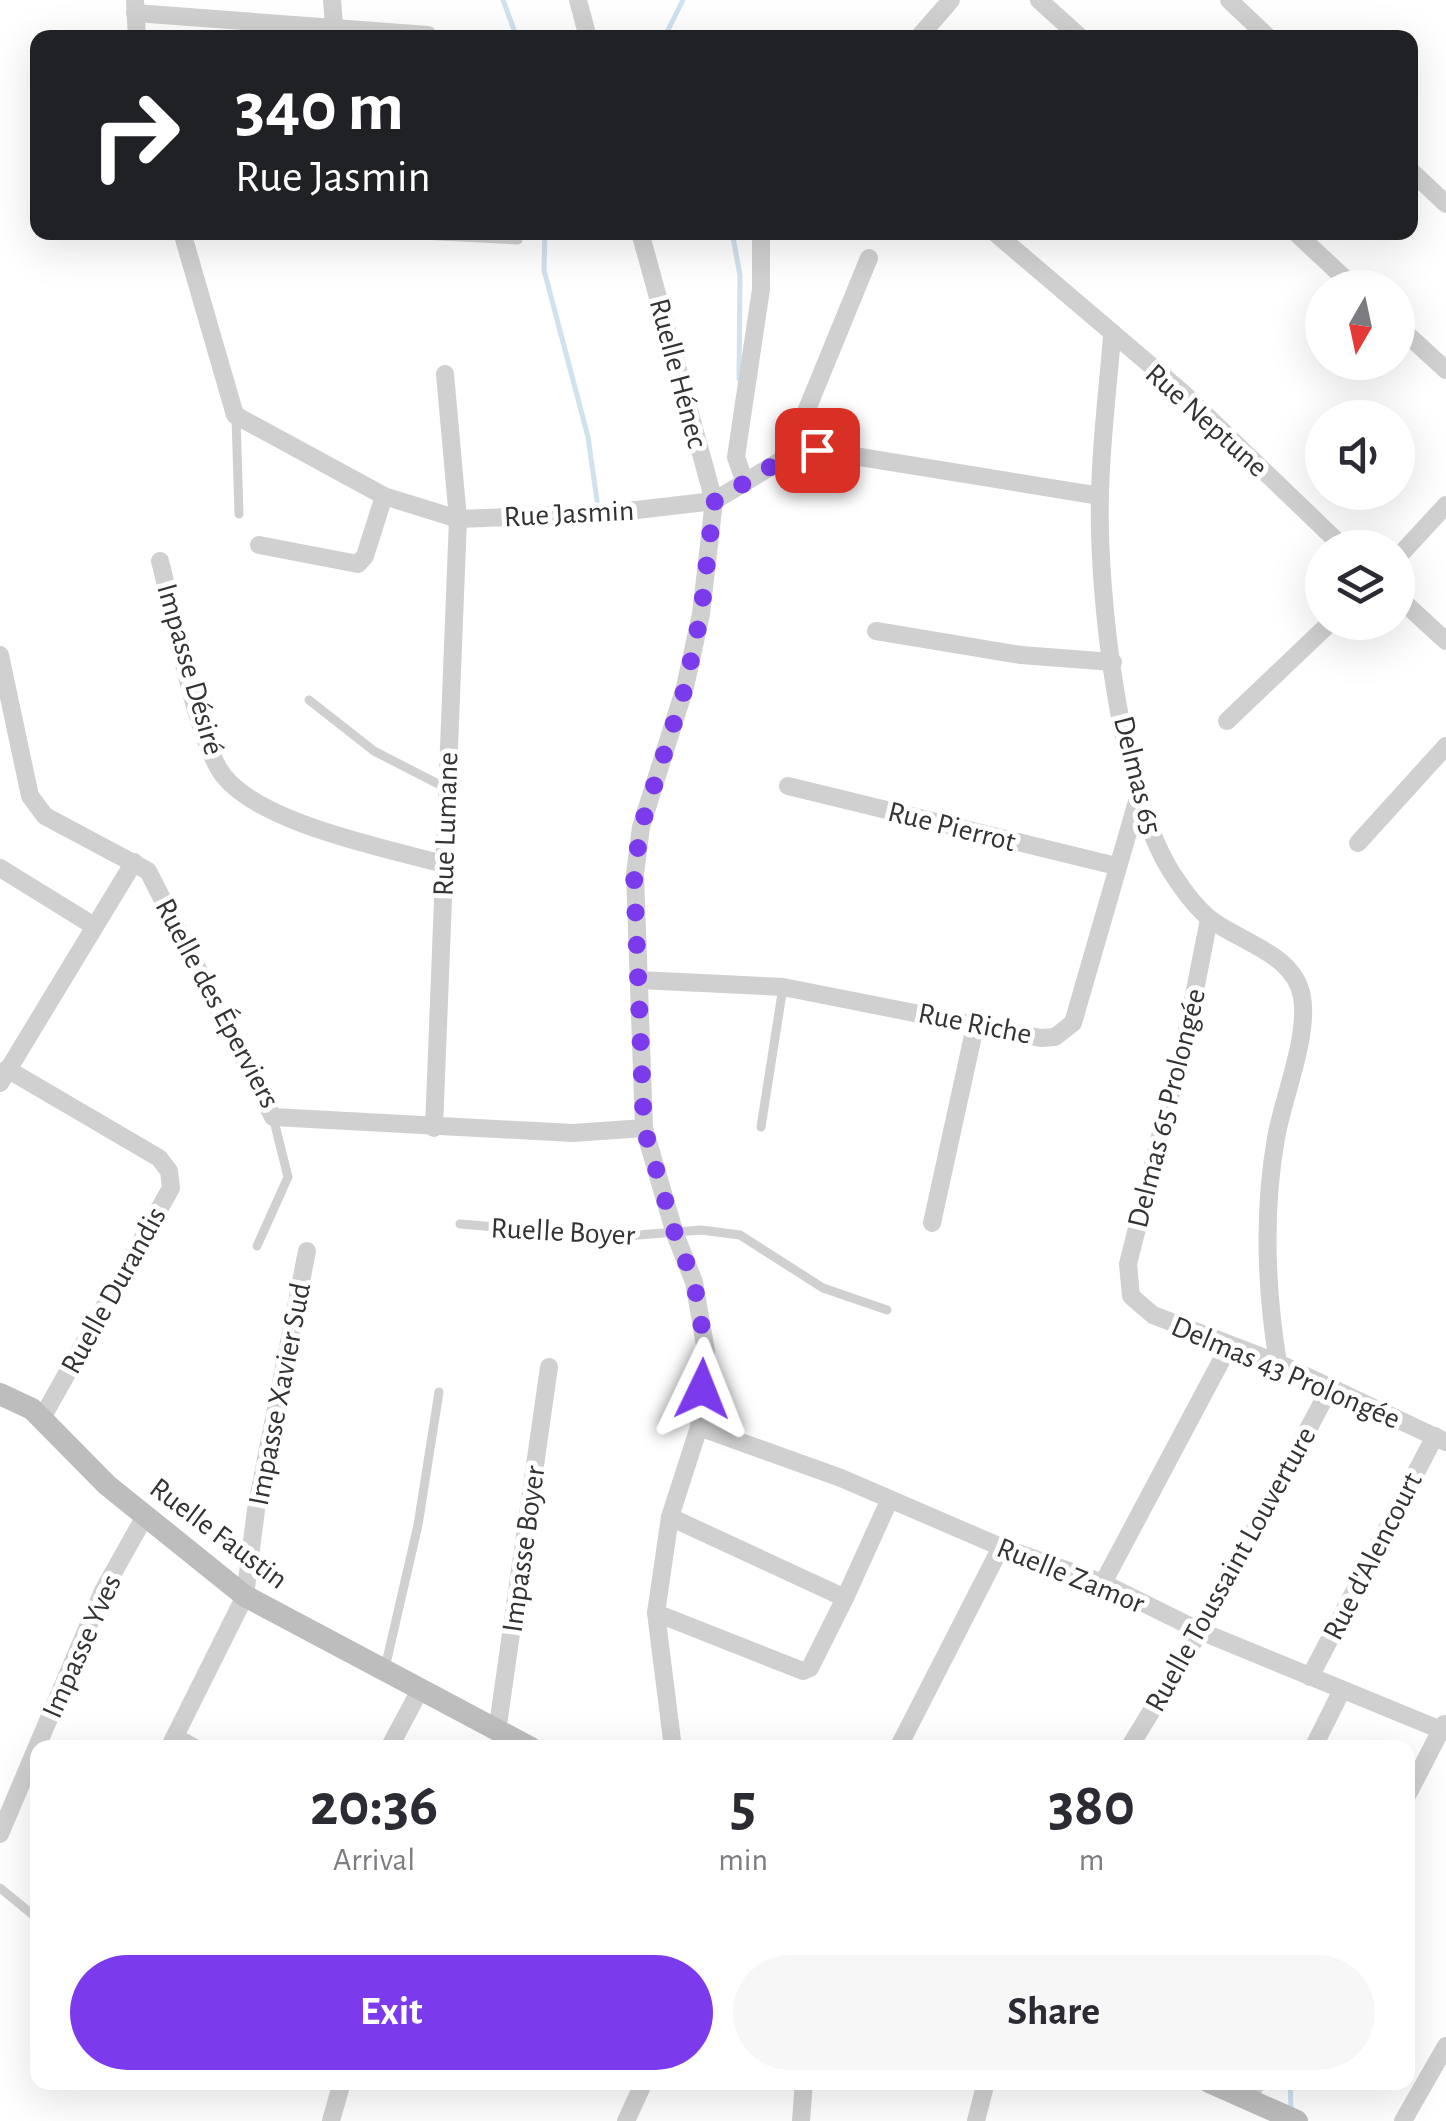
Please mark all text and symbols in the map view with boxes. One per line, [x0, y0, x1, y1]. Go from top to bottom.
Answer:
icon: right [70, 70, 200, 200]
text: 340 m [235, 73, 404, 143]
text: Rue Jasmin [235, 155, 431, 200]
north arrow [1305, 270, 1415, 380]
map controls [1305, 270, 1415, 640]
street label: Ruelle Hénec [644, 295, 712, 452]
street label: Rue Neptune [1139, 358, 1273, 483]
button: sound [1305, 400, 1415, 510]
pin [775, 408, 860, 493]
icon: arrive [790, 423, 845, 478]
street label: Rue Jasmin [503, 496, 635, 532]
button: layers [1305, 530, 1415, 640]
street label: Impasse Désiré [151, 580, 229, 758]
street label: Delmas 65 [1108, 713, 1166, 838]
street label: Rue Lumane [428, 751, 464, 897]
street label: Rue Pierrot [885, 797, 1019, 857]
street label: Ruelle des Éperviers [149, 893, 287, 1113]
street label: Delmas 65 Prolongée [1123, 986, 1211, 1231]
street label: Rue Riche [916, 998, 1034, 1050]
street label: Ruelle Durandis [56, 1202, 172, 1379]
street label: Ruelle Boyer [490, 1213, 636, 1251]
street label: Impasse Xavier Sud [244, 1280, 316, 1508]
street label: Delmas 43 Prolongée [1167, 1311, 1404, 1435]
position arrow [650, 1337, 754, 1441]
street label: Ruelle Toussaint Louverture [1140, 1422, 1322, 1717]
street label: Impasse Boyer [497, 1464, 551, 1634]
street label: Rue d'Alencourt [1318, 1468, 1428, 1645]
street label: Ruelle Faustin [144, 1473, 293, 1595]
street label: Ruelle Zamor [993, 1533, 1149, 1619]
street label: Impasse Yves [37, 1570, 127, 1723]
text: 20:36 [310, 1776, 438, 1836]
text: 5 [730, 1776, 756, 1836]
text: 380 [1048, 1776, 1135, 1836]
text: Arrival [333, 1844, 415, 1876]
text: min [718, 1844, 768, 1876]
text: m [1079, 1844, 1104, 1876]
button: Exit [70, 1955, 713, 2070]
button: Share [733, 1955, 1375, 2070]

